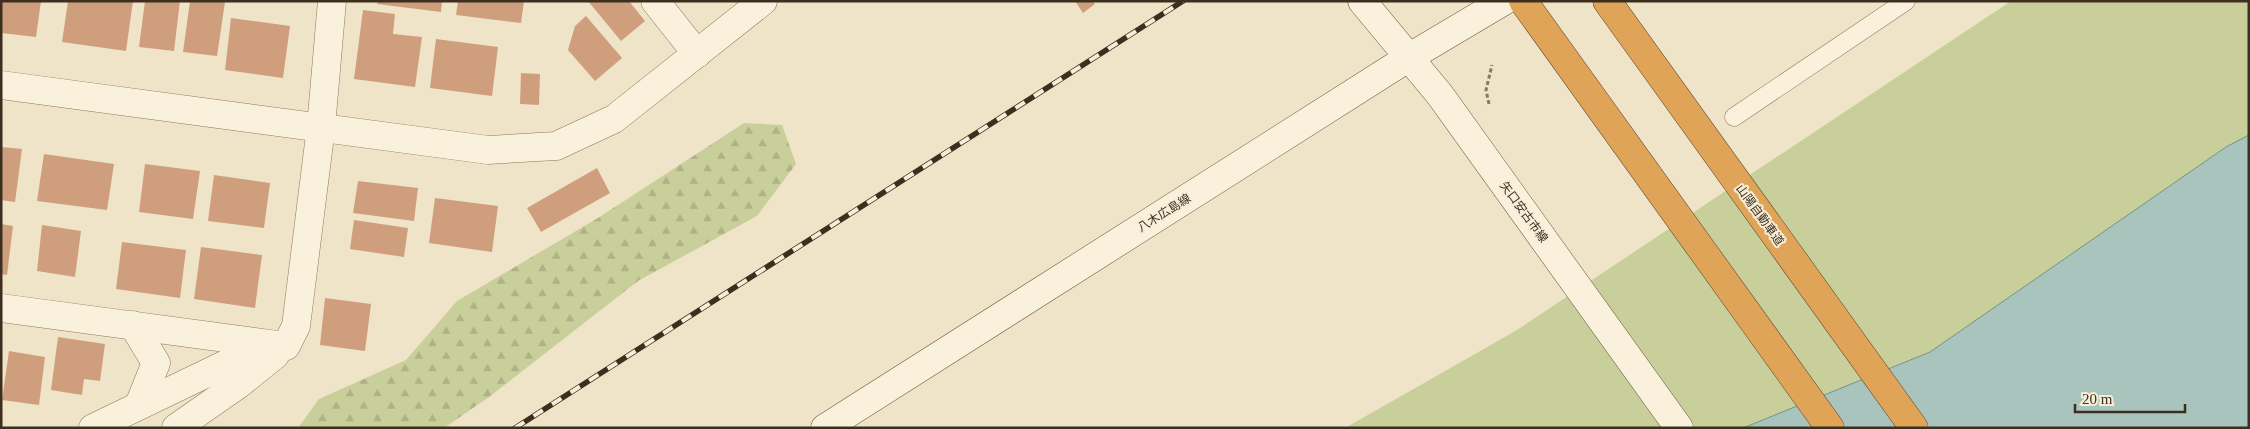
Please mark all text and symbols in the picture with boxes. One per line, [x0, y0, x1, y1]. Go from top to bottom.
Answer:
street label: 矢口安古市線 [1497, 179, 1551, 245]
street label: 山陽自動車道 [1733, 182, 1787, 248]
street label: 八木広島線 [1135, 191, 1193, 235]
scale bar [2075, 382, 2185, 414]
text: 20 m [2082, 391, 2113, 407]

